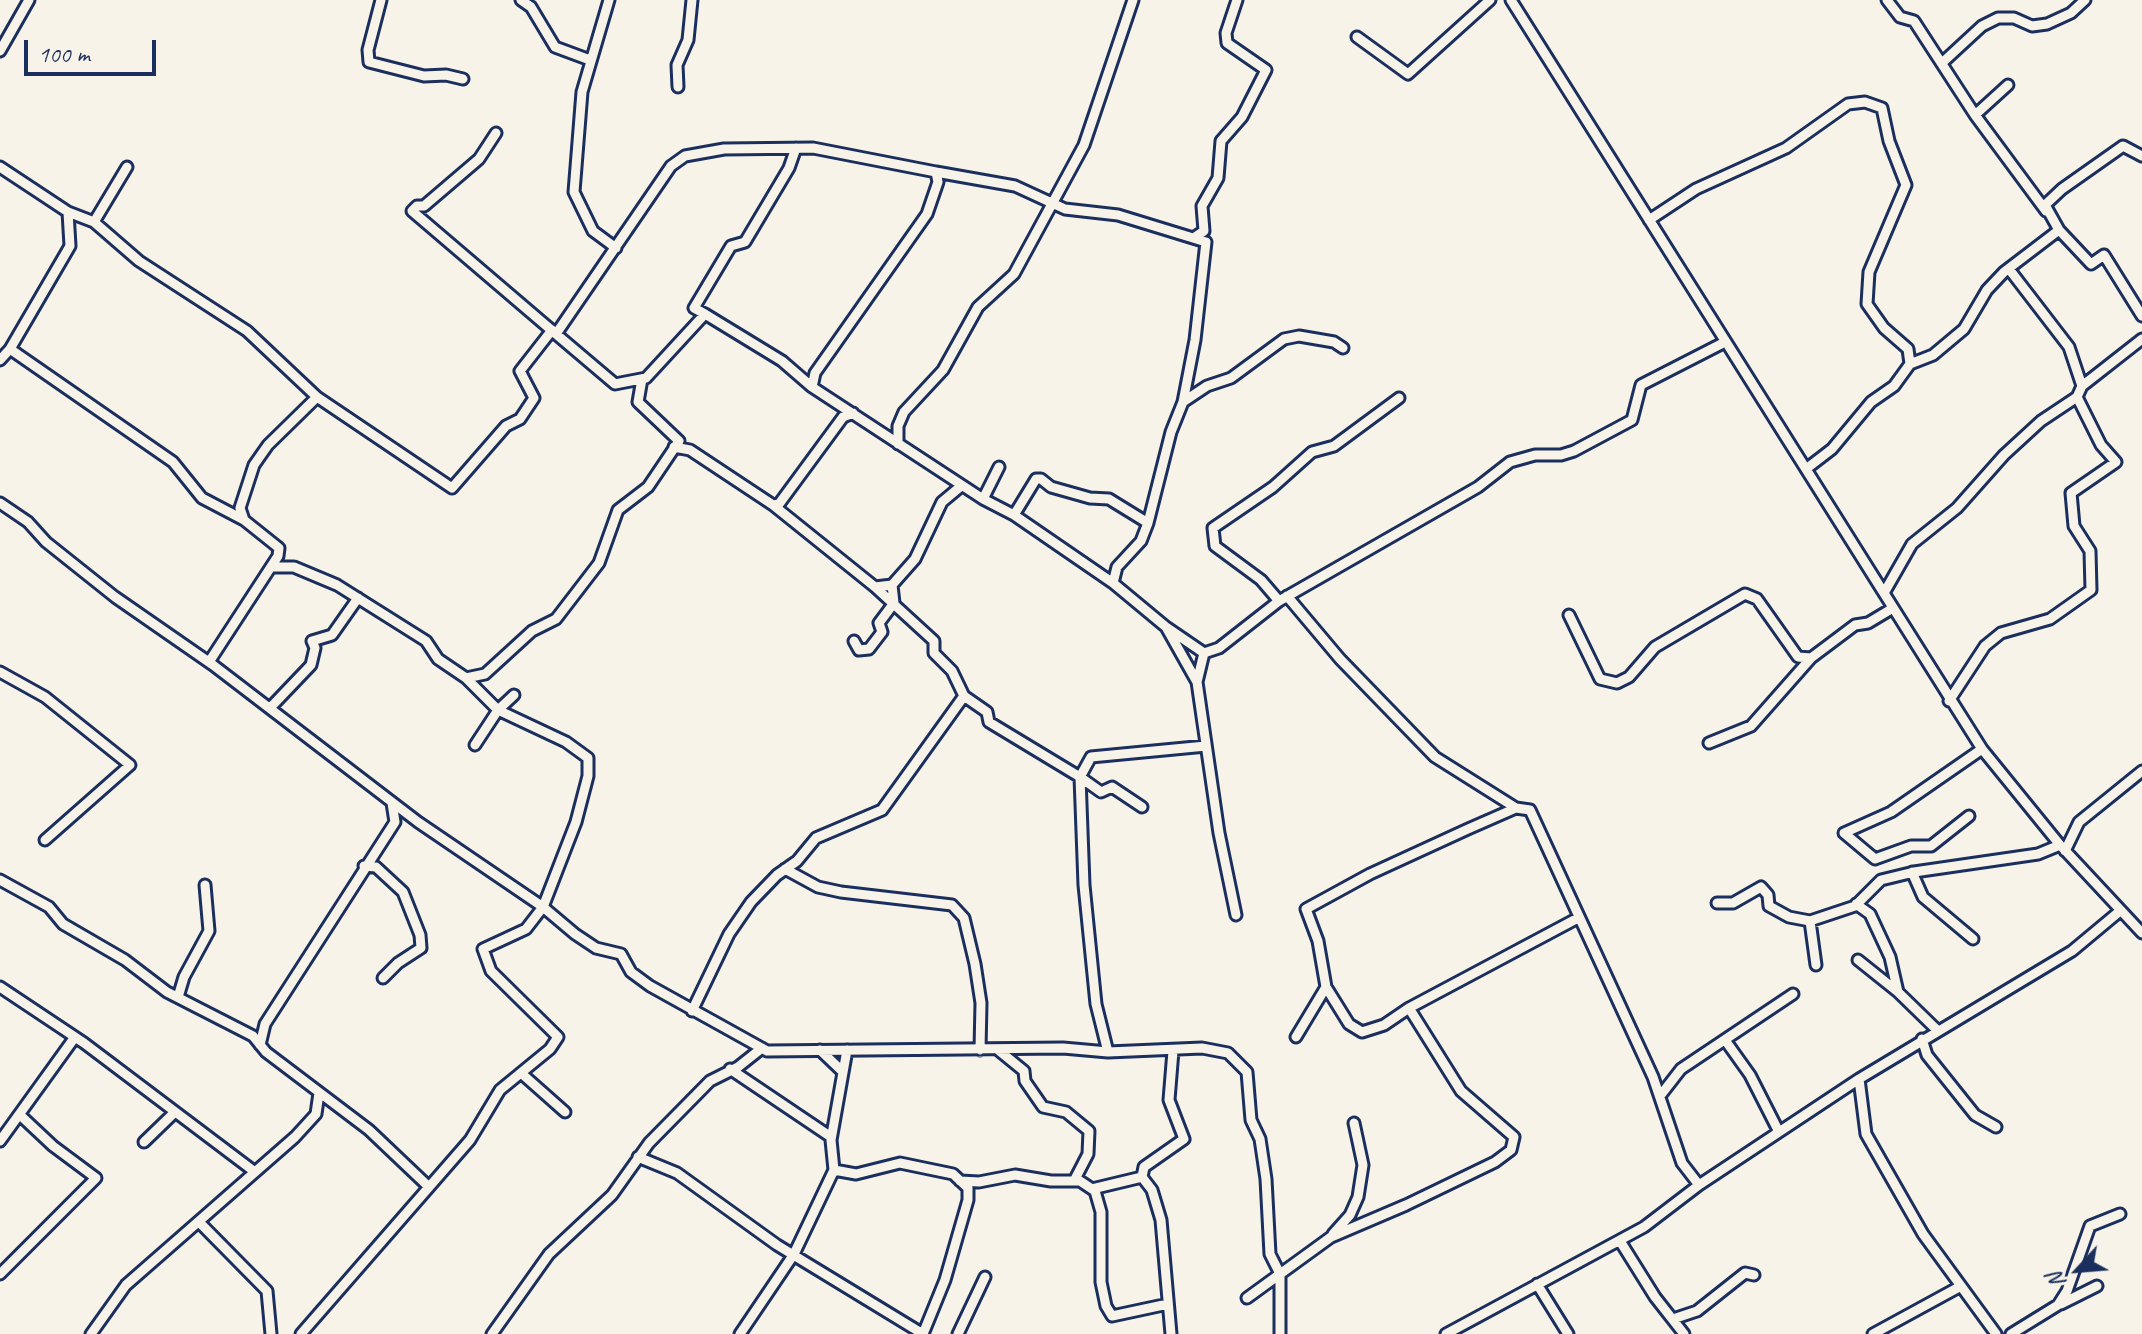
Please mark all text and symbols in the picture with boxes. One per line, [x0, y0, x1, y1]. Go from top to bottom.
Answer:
scale bar [28, 24, 160, 74]
text: 100 m [38, 39, 90, 69]
north arrow [2038, 1230, 2118, 1310]
text: N [2041, 1268, 2072, 1293]

